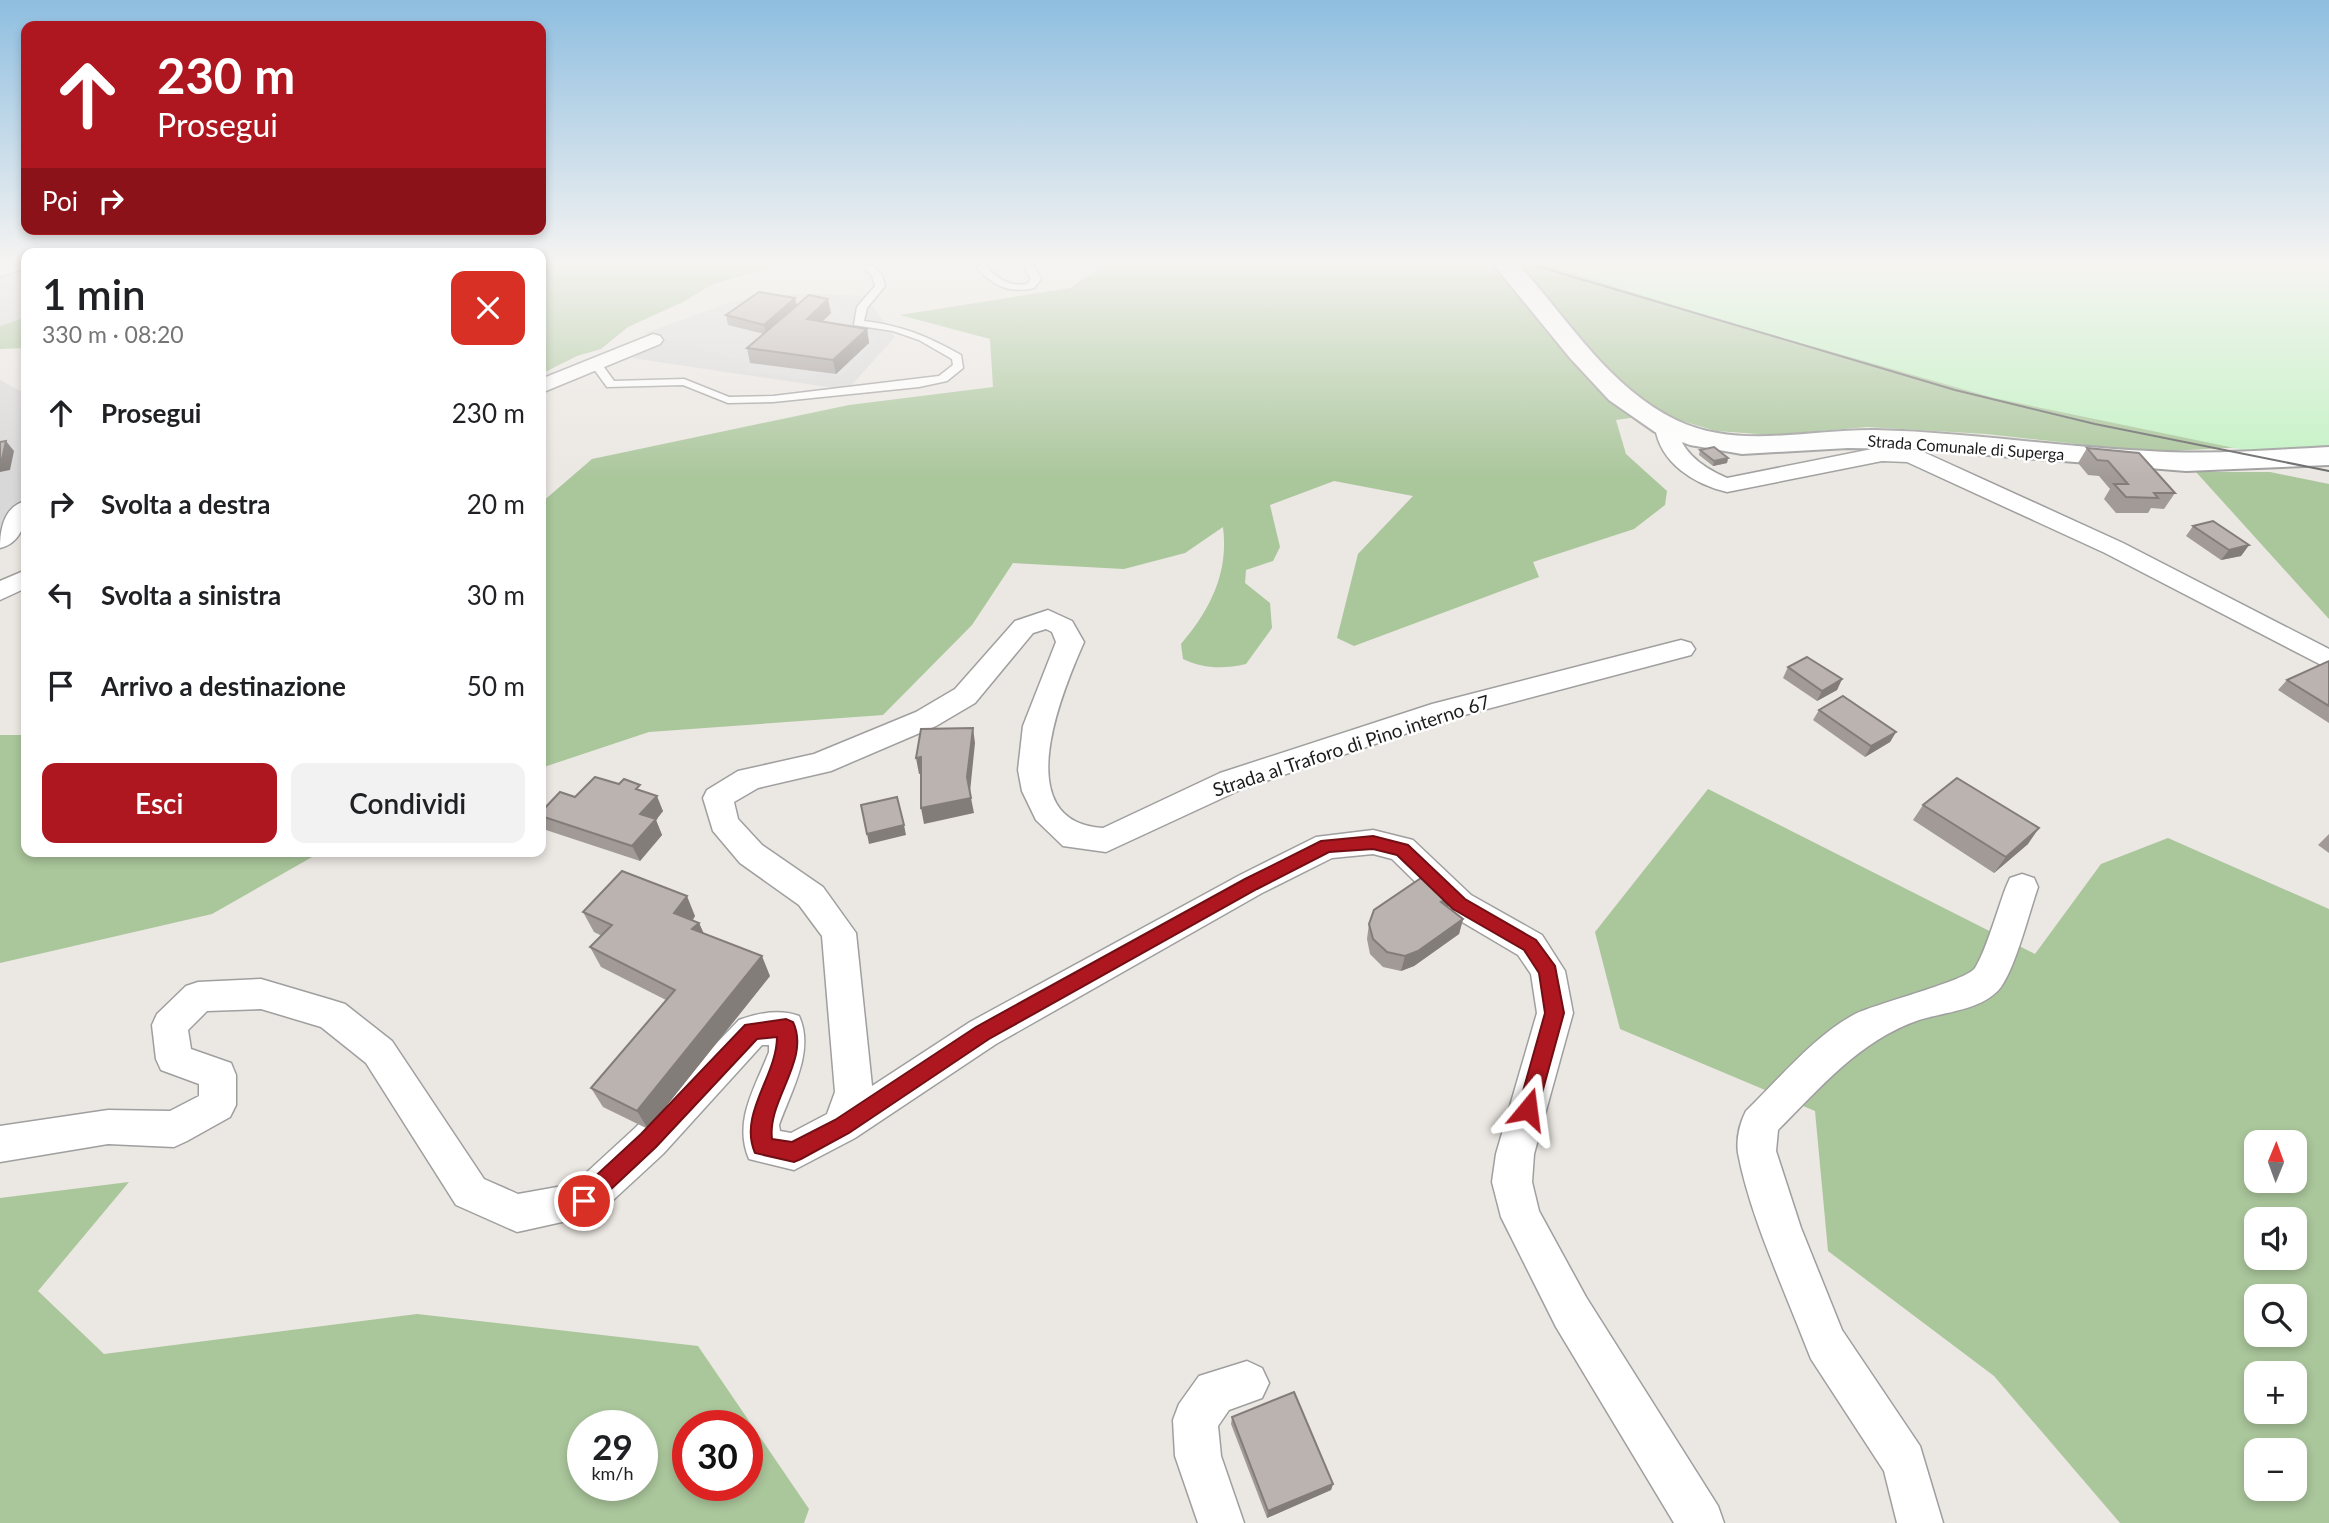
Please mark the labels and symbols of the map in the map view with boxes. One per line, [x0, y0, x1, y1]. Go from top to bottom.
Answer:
street label: Strada Comunale di Superga [1867, 431, 2065, 463]
street label: Strada al Traforo di Pino interno 67 [1210, 689, 1492, 801]
position arrow [1491, 1072, 1565, 1146]
north arrow [2244, 1130, 2306, 1194]
pin [554, 1171, 614, 1231]
speed limit sign: 30 [672, 1410, 763, 1501]

